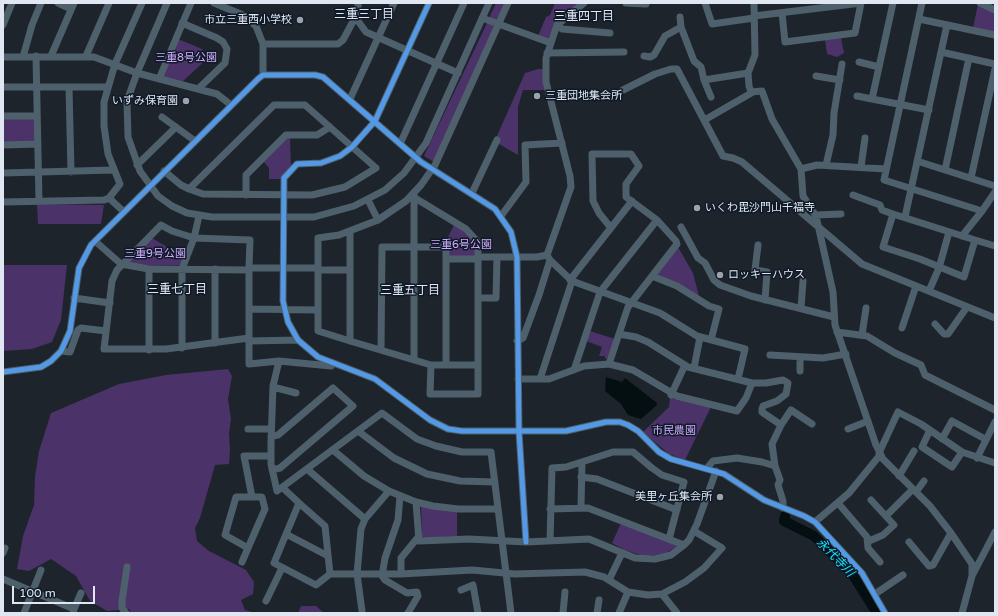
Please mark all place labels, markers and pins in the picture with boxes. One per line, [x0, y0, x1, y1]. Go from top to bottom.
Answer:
place label: 市立三重西小学校 [204, 13, 292, 27]
marker: 市立三重西小学校 [295, 15, 305, 25]
place label: 三重団地集会所 [545, 89, 622, 103]
marker: 三重団地集会所 [532, 91, 542, 101]
place label: いずみ保育園 [112, 94, 178, 108]
marker: いずみ保育園 [181, 96, 191, 106]
place label: いくわ毘沙門山千福寺 [705, 201, 815, 215]
marker: いくわ毘沙門山千福寺 [692, 203, 702, 213]
place label: ロッキーハウス [728, 268, 805, 282]
marker: ロッキーハウス [715, 270, 725, 280]
place label: 美里ヶ丘集会所 [635, 490, 712, 504]
marker: 美里ヶ丘集会所 [715, 492, 725, 502]

